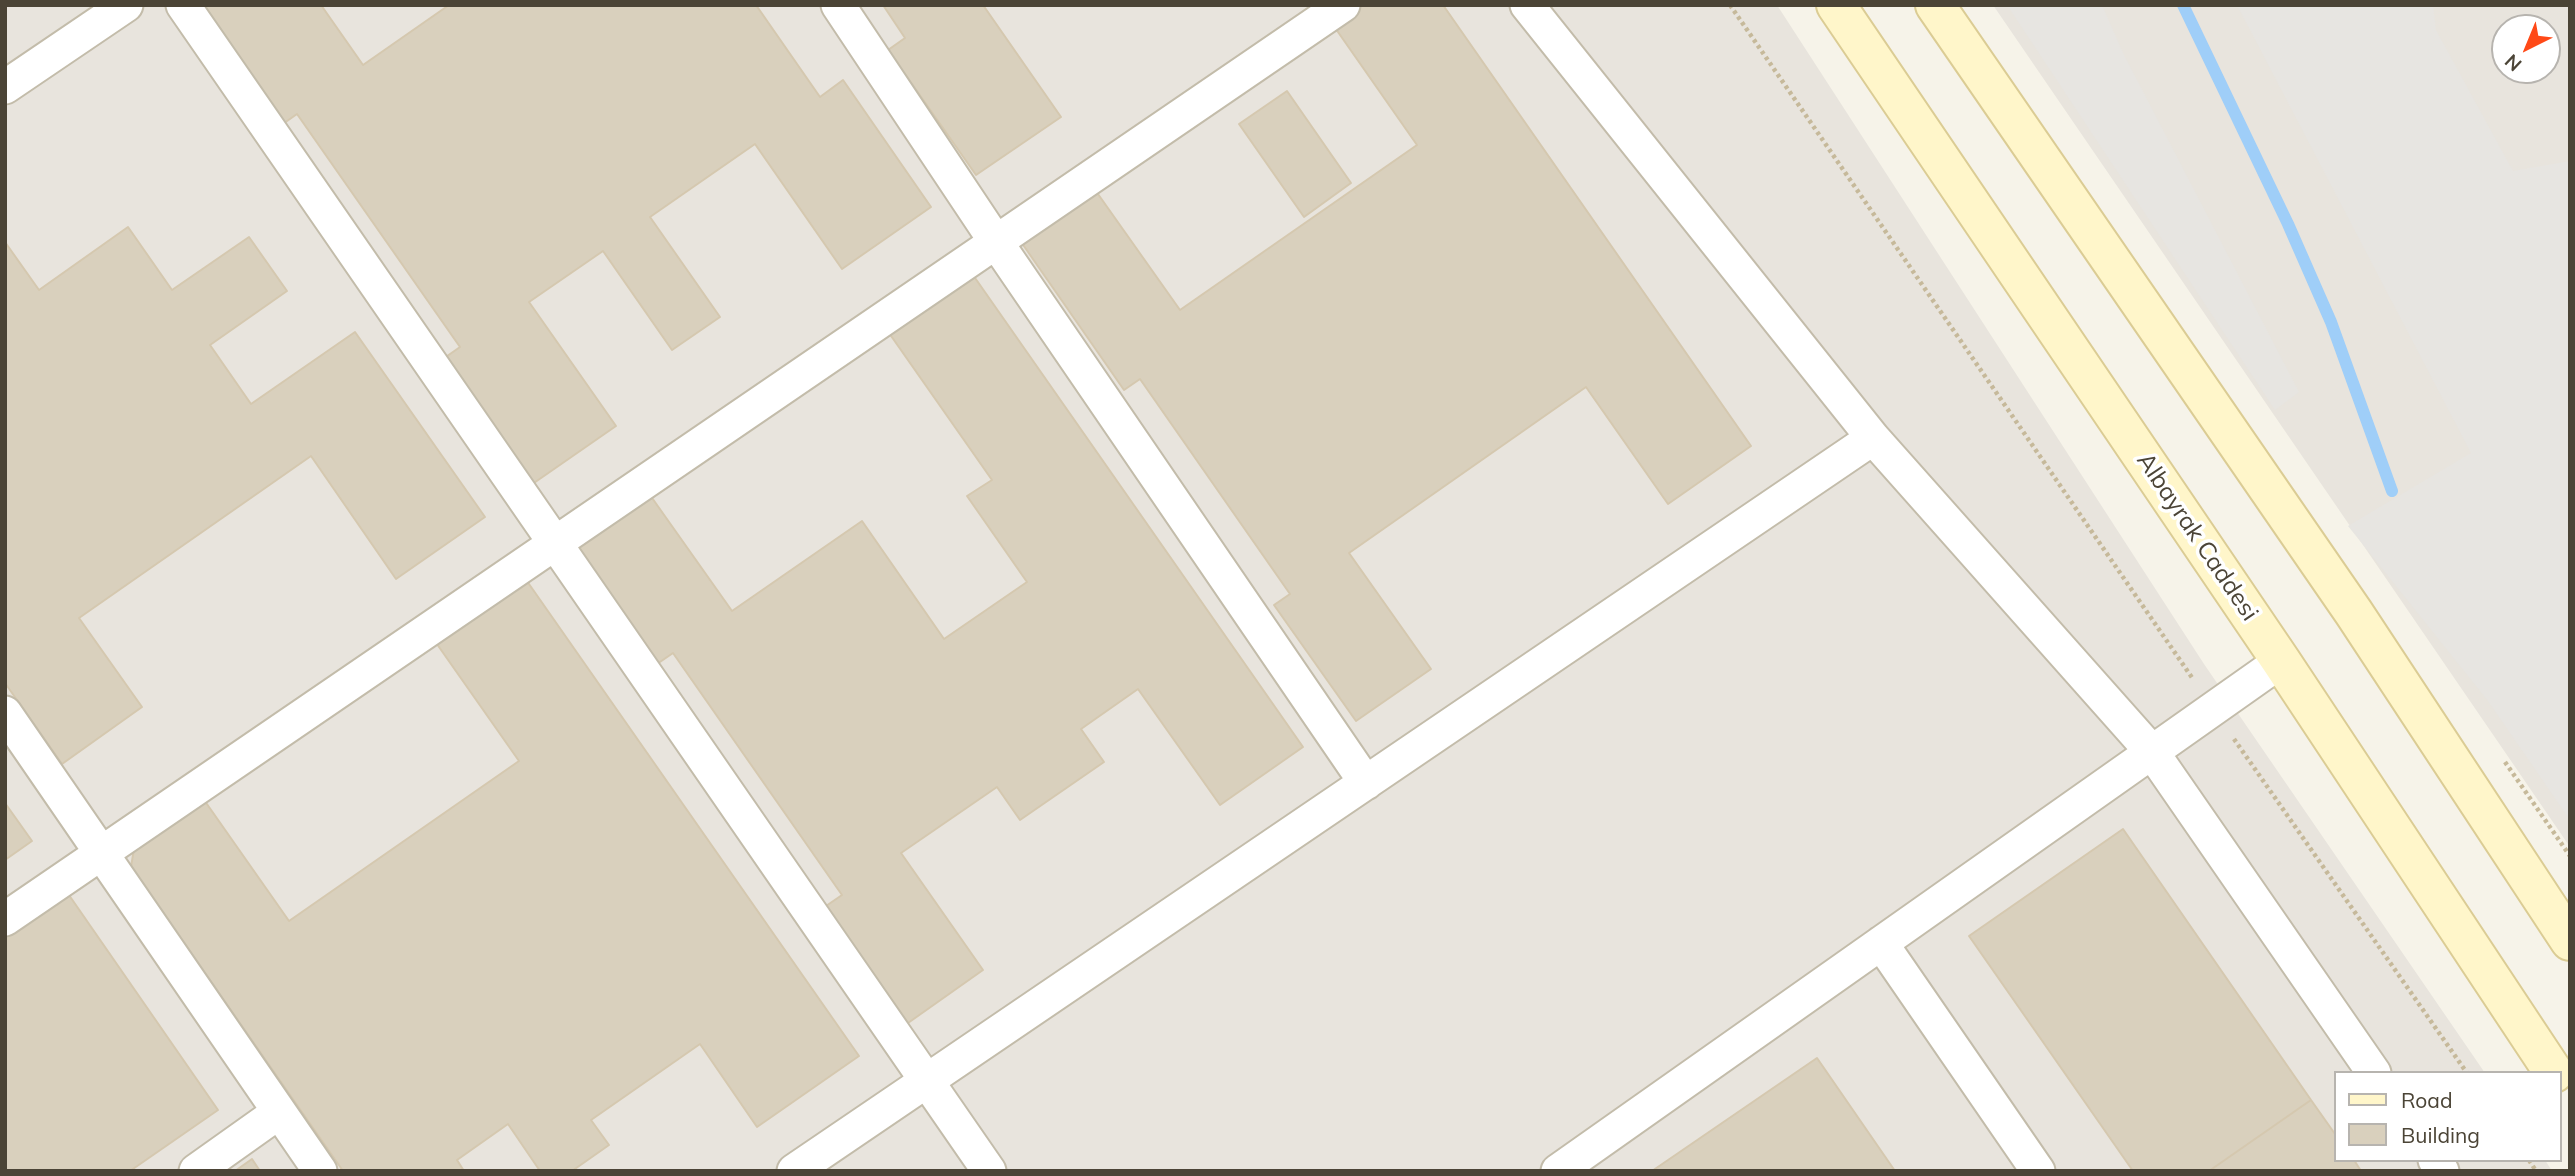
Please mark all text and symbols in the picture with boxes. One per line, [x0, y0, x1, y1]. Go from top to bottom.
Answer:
north arrow [2491, 14, 2561, 84]
text: N [2500, 49, 2526, 77]
street label: Albayrak Caddesi [2130, 448, 2264, 626]
legend [2334, 1071, 2561, 1162]
text: Road [2401, 1087, 2452, 1113]
text: Building [2401, 1122, 2480, 1148]

